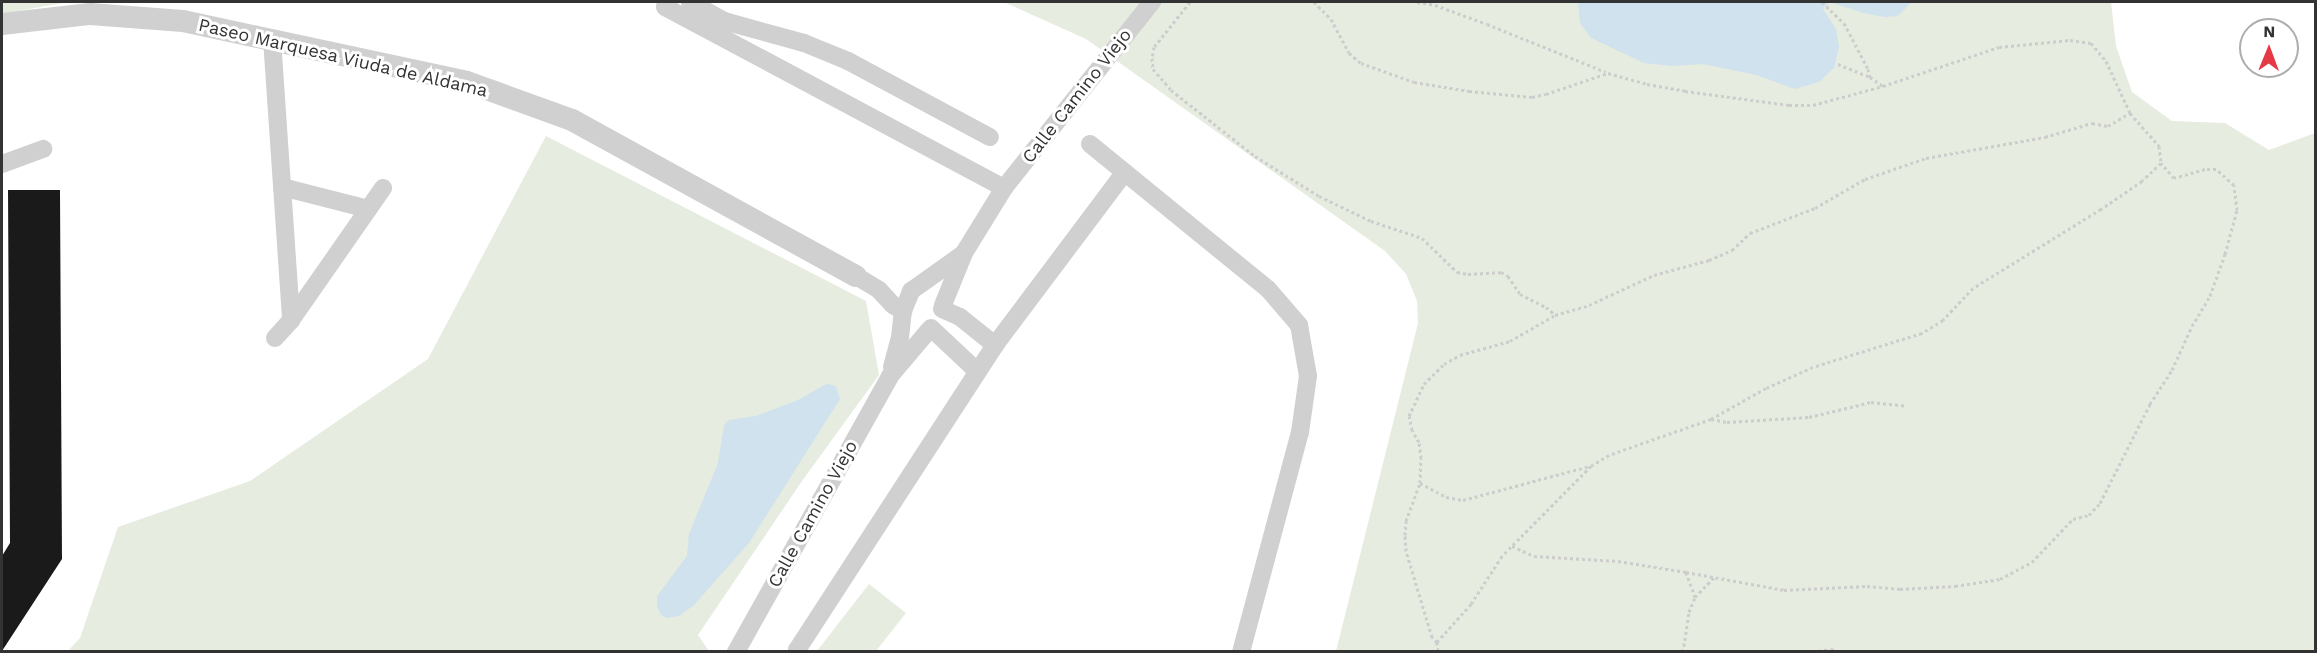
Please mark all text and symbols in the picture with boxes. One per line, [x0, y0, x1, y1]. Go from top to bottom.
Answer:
street label: Paseo Marquesa Viuda de Aldama [195, 14, 491, 102]
north arrow [2239, 18, 2299, 78]
text: N [2263, 22, 2275, 41]
street label: Calle Camino Viejo [1018, 24, 1136, 168]
street label: Calle Camino Viejo [764, 437, 862, 591]

